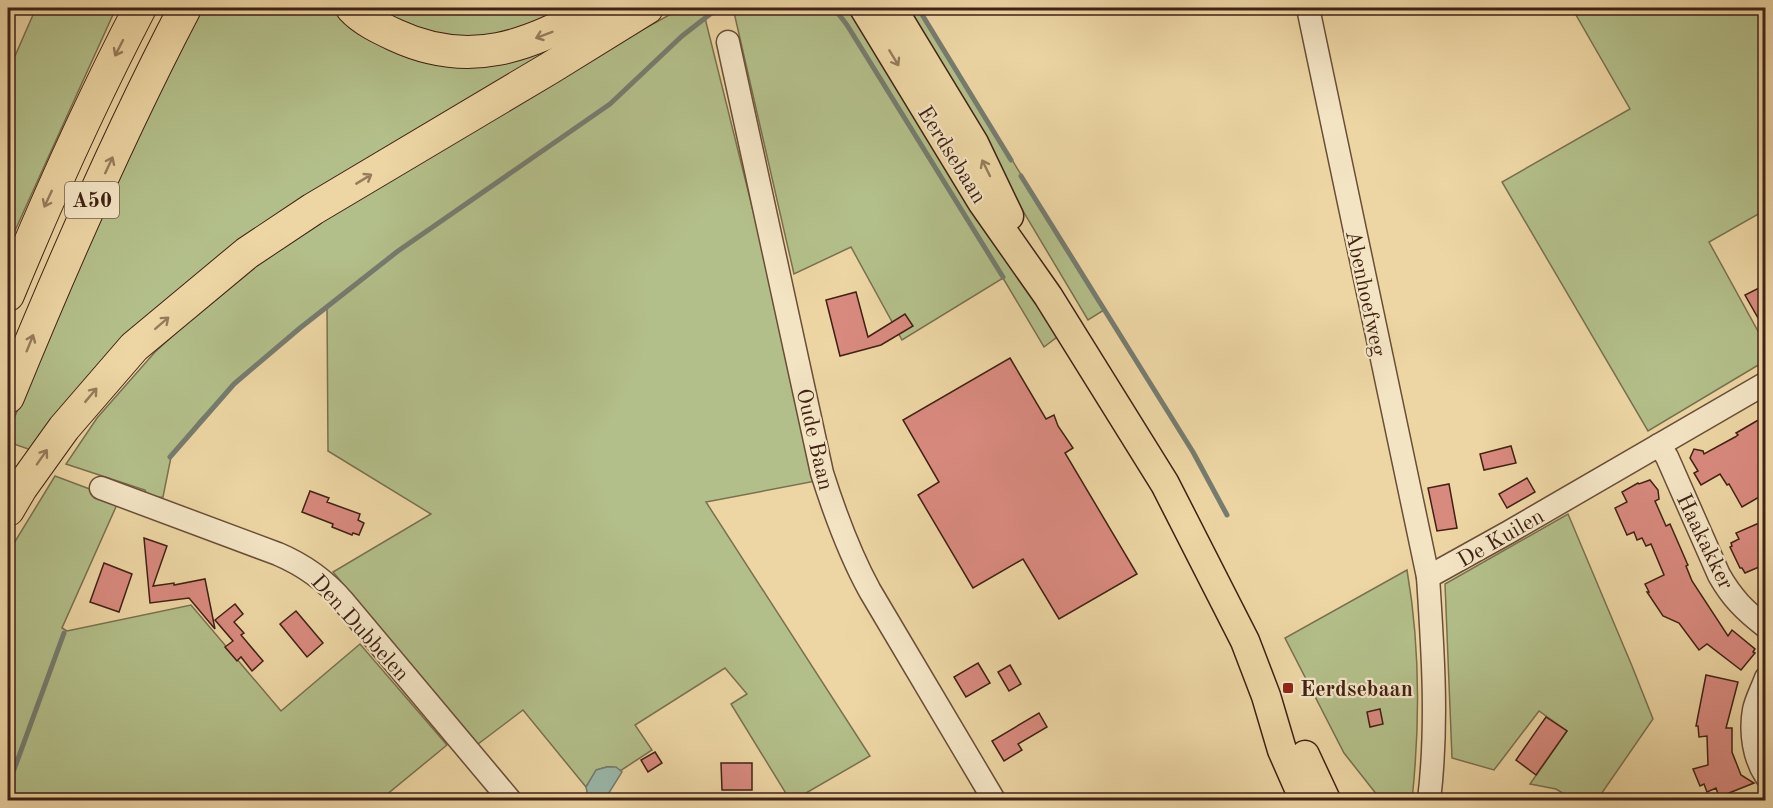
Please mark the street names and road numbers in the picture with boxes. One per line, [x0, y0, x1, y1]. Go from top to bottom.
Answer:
street label: Eerdsebaan [913, 102, 990, 208]
road number: A50 [65, 182, 119, 218]
street label: Abenhoefweg [1341, 228, 1389, 359]
street label: Oude Baan [792, 386, 836, 493]
street label: Haakakker [1672, 491, 1737, 593]
street label: De Kuilen [1454, 505, 1548, 572]
street label: Den Dubbelen [306, 571, 413, 686]

